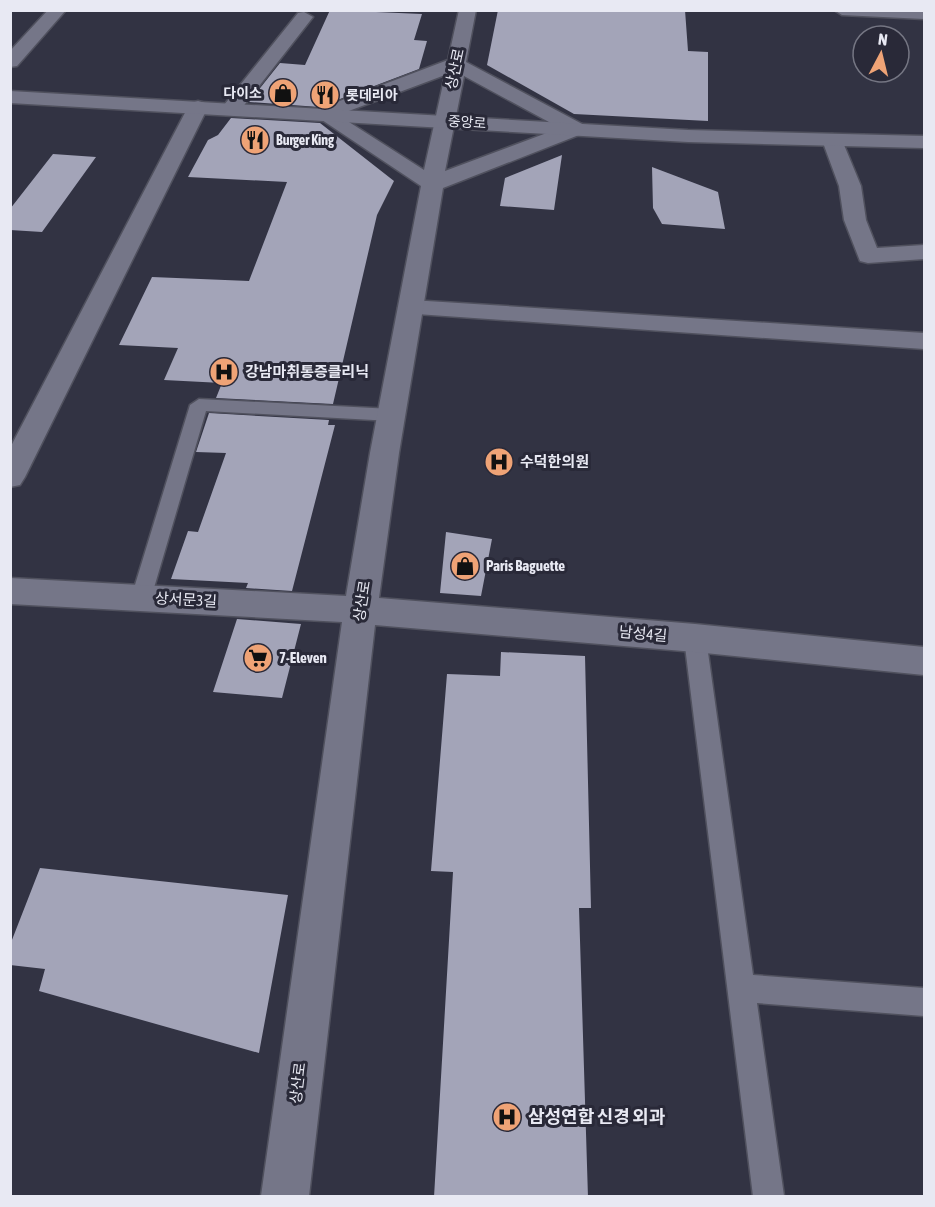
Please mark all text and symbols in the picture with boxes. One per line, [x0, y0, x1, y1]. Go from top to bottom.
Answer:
north arrow [851, 24, 911, 84]
text: N [877, 30, 889, 49]
street label: 상산로 [442, 47, 467, 91]
shop icon: 다이소 [267, 77, 299, 109]
restaurant icon: 롯데리아 [309, 79, 341, 111]
place label: 다이소 [223, 85, 262, 101]
place label: 롯데리아 [346, 87, 398, 103]
street label: 중앙로 [447, 113, 487, 131]
restaurant icon: Burger King [239, 124, 271, 156]
place label: Burger King [276, 132, 335, 148]
hospital icon: 강남마취통증클리닉 [208, 356, 240, 388]
place label: 강남마취통증클리닉 [245, 363, 369, 380]
hospital icon: 수덕한의원 [483, 446, 515, 478]
place label: 수덕한의원 [520, 453, 589, 470]
shop icon: Paris Baguette [449, 550, 481, 582]
place label: Paris Baguette [486, 557, 565, 574]
street label: 상산로 [350, 579, 373, 623]
street label: 상서문3길 [154, 589, 218, 610]
street label: 남성4길 [618, 623, 668, 644]
supermarket icon: 7-Eleven [242, 642, 274, 674]
place label: 7-Eleven [279, 649, 327, 666]
street label: 상산로 [287, 1061, 308, 1105]
hospital icon: 삼성연합 신경 외과 [491, 1101, 523, 1133]
place label: 삼성연합 신경 외과 [528, 1106, 666, 1127]

